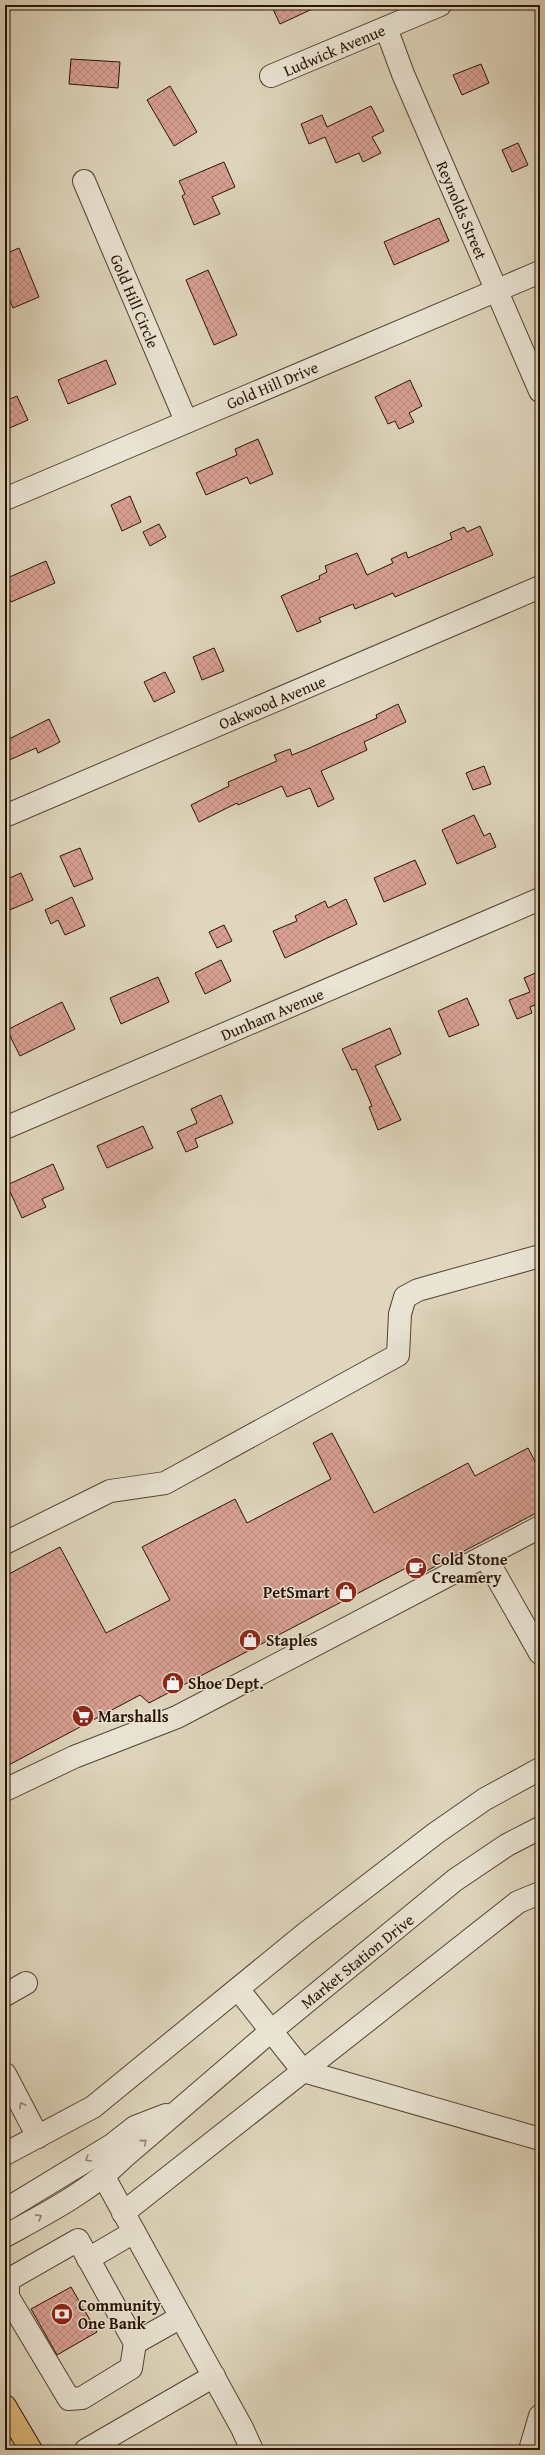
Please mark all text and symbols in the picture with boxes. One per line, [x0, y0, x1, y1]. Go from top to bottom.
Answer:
street label: Ludwick Avenue [279, 18, 389, 82]
street label: Reynolds Street [430, 157, 494, 263]
street label: Gold Hill Circle [104, 250, 166, 352]
street label: Gold Hill Drive [222, 355, 322, 415]
street label: Oakwood Avenue [215, 669, 329, 735]
street label: Dunham Avenue [217, 982, 327, 1046]
place label: Cold Stone Creamery [432, 1547, 508, 1589]
cafe icon: Cold Stone Creamery [403, 1555, 429, 1581]
shop icon: PetSmart [333, 1579, 359, 1605]
place label: PetSmart [263, 1580, 330, 1604]
shop icon: Staples [237, 1627, 263, 1653]
place label: Staples [266, 1628, 318, 1652]
shop icon: Shoe Dept. [160, 1670, 186, 1696]
place label: Shoe Dept. [188, 1671, 264, 1695]
supermarket icon: Marshalls [70, 1703, 96, 1729]
place label: Marshalls [98, 1704, 169, 1728]
street label: Market Station Drive [295, 1908, 419, 2014]
one-way arrow [19, 2102, 26, 2110]
one-way arrow [139, 2139, 147, 2146]
one-way arrow [85, 2154, 92, 2162]
one-way arrow [35, 2215, 42, 2222]
place label: Community One Bank [78, 2293, 162, 2335]
bank icon: Community One Bank [49, 2301, 75, 2327]

